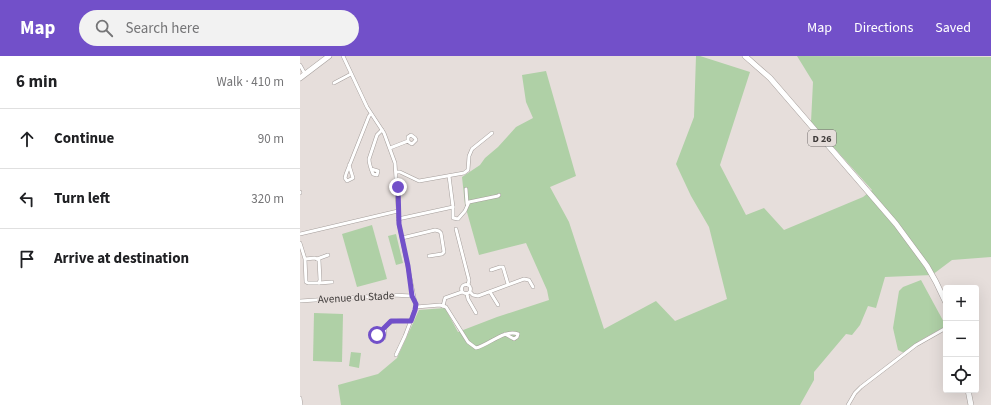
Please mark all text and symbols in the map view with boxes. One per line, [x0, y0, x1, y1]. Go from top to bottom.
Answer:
search box [79, 10, 359, 46]
text: Map [20, 15, 55, 42]
icon: search [93, 17, 115, 39]
text: Search here [125, 18, 199, 39]
text: Map [807, 18, 832, 38]
text: Directions [854, 18, 913, 38]
text: Saved [935, 18, 971, 38]
text: 6 min [16, 70, 57, 94]
text: Walk · 410 m [216, 73, 284, 91]
icon: ahead [16, 128, 38, 150]
text: Continue [54, 128, 114, 149]
text: 90 m [258, 130, 284, 148]
road number: D 26 [808, 130, 836, 146]
route end [389, 178, 407, 196]
icon: left [16, 188, 38, 210]
text: Turn left [54, 188, 110, 209]
text: 320 m [251, 190, 284, 208]
icon: arrive [16, 248, 38, 270]
text: Arrive at destination [54, 248, 189, 269]
map controls [943, 285, 979, 393]
button: + [943, 285, 979, 321]
street label: Avenue du Stade [317, 288, 395, 307]
button: − [943, 321, 979, 357]
route start [368, 326, 386, 344]
button: locate [943, 357, 979, 393]

